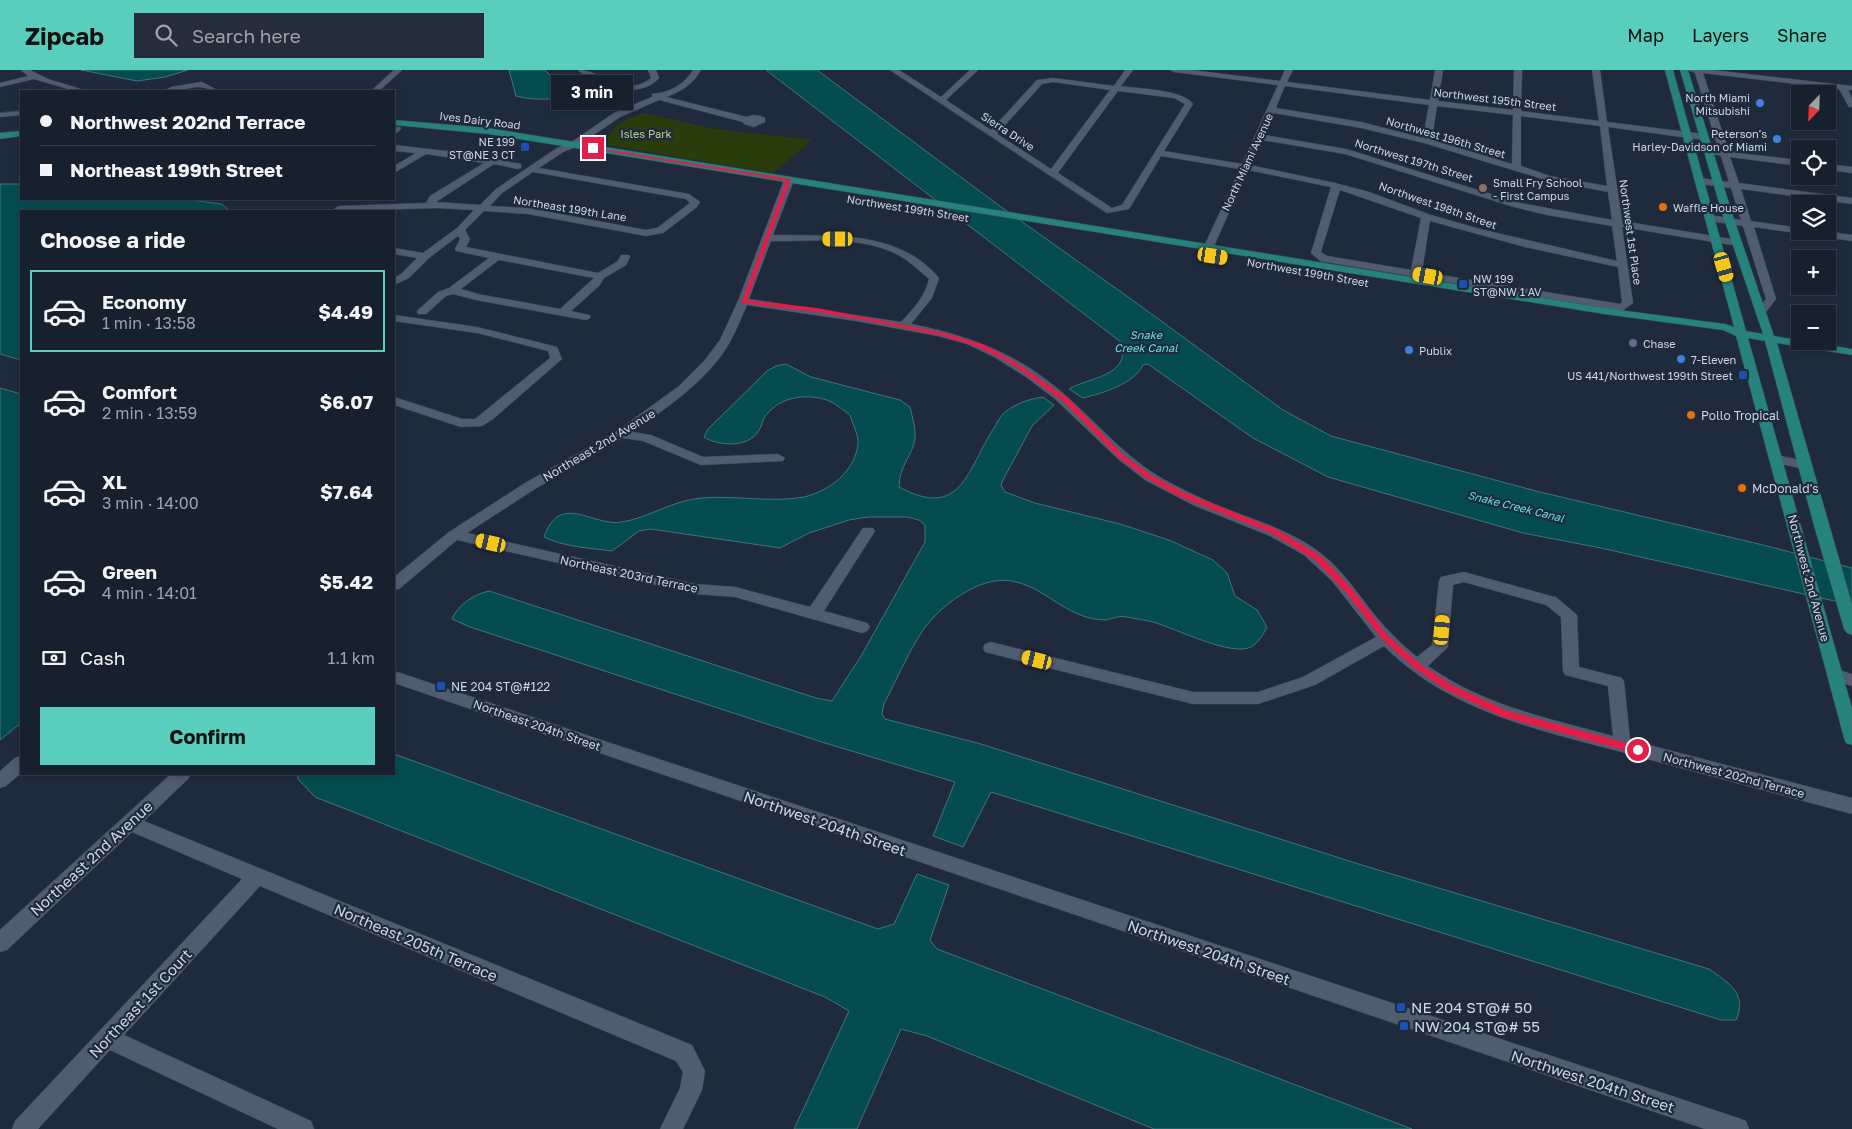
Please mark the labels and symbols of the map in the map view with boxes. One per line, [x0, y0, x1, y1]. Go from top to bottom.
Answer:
callout: 3 min [552, 75, 634, 110]
street label: Northwest 195th Street [1433, 85, 1557, 113]
north arrow [1791, 85, 1836, 130]
place label: North Miami Mitsubishi [1685, 91, 1750, 117]
marker: North Miami Mitsubishi [1754, 97, 1766, 109]
street label: Ives Dairy Road [439, 109, 521, 131]
street label: Sierra Drive [979, 109, 1037, 153]
street label: North Miami Avenue [1219, 111, 1275, 213]
street label: Northwest 196th Street [1385, 114, 1507, 160]
park label: Isles Park [620, 127, 672, 140]
place label: Peterson's Harley-Davidson of Miami [1632, 127, 1767, 153]
marker: Peterson's Harley-Davidson of Miami [1771, 133, 1783, 145]
place label: NE 199 ST@NE 3 CT [449, 135, 515, 161]
street label: Northwest 197th Street [1353, 136, 1475, 184]
route end [582, 137, 604, 159]
marker: NE 199 ST@NE 3 CT [519, 141, 531, 153]
place label: Small Fry School - First Campus [1493, 176, 1583, 202]
street label: Northwest 1st Place [1617, 178, 1645, 286]
street label: Northwest 198th Street [1377, 179, 1499, 231]
marker: Small Fry School - First Campus [1477, 182, 1489, 194]
street label: Northwest 199th Street [846, 192, 970, 224]
street label: Northeast 199th Lane [512, 193, 628, 223]
marker: Waffle House [1657, 201, 1669, 213]
place label: Waffle House [1673, 201, 1744, 214]
car [823, 232, 853, 247]
car [1197, 246, 1228, 266]
car [1712, 251, 1735, 283]
street label: Northwest 199th Street [1246, 255, 1370, 289]
car [1411, 266, 1444, 286]
place label: NW 199 ST@NW 1 AV [1473, 272, 1542, 298]
marker: NW 199 ST@NW 1 AV [1457, 278, 1469, 290]
water label: Snake Creek Canal [1114, 328, 1178, 354]
marker: Chase [1627, 337, 1639, 349]
place label: Chase [1643, 337, 1676, 350]
marker: Publix [1403, 344, 1415, 356]
place label: Publix [1419, 344, 1452, 357]
marker: 7-Eleven [1675, 353, 1687, 365]
place label: 7-Eleven [1691, 353, 1736, 366]
place label: US 441/Northwest 199th Street [1567, 369, 1733, 382]
marker: US 441/Northwest 199th Street [1737, 369, 1749, 381]
street label: Northeast 2nd Avenue [540, 405, 658, 484]
place label: Pollo Tropical [1701, 408, 1780, 423]
marker: Pollo Tropical [1685, 409, 1697, 421]
place label: McDonald's [1752, 481, 1819, 496]
marker: McDonald's [1736, 482, 1748, 494]
water label: Snake Creek Canal [1467, 488, 1566, 524]
street label: Northwest 2nd Avenue [1785, 513, 1833, 643]
car [474, 532, 507, 554]
street label: Northeast 203rd Terrace [559, 552, 699, 596]
car [1433, 614, 1450, 646]
car [1020, 649, 1053, 671]
place label: NE 204 ST@#122 [451, 679, 550, 694]
marker: NE 204 ST@#122 [435, 680, 447, 692]
street label: Northeast 204th Street [471, 696, 603, 754]
route start [1627, 739, 1649, 761]
street label: Northwest 202nd Terrace [1662, 749, 1806, 801]
street label: Northwest 204th Street [741, 787, 909, 859]
street label: Northeast 2nd Avenue [26, 796, 156, 919]
street label: Northeast 205th Terrace [332, 899, 501, 985]
street label: Northwest 204th Street [1125, 916, 1293, 988]
street label: Northeast 1st Court [85, 945, 195, 1061]
place label: NE 204 ST@# 50 [1411, 998, 1532, 1016]
marker: NE 204 ST@# 50 [1395, 1001, 1407, 1013]
place label: NW 204 ST@# 55 [1414, 1017, 1540, 1035]
marker: NW 204 ST@# 55 [1398, 1020, 1410, 1032]
street label: Northwest 204th Street [1509, 1046, 1677, 1116]

